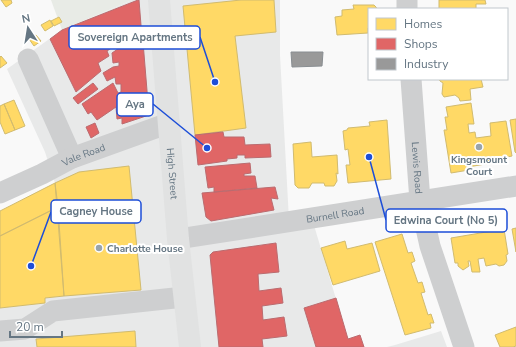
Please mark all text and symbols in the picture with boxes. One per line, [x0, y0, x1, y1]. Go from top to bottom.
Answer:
north arrow [8, 8, 48, 48]
legend [368, 8, 508, 80]
text: N [20, 11, 32, 27]
text: Homes [404, 16, 442, 32]
callout: Sovereign Apartments [69, 26, 200, 49]
text: Sovereign Apartments [77, 30, 193, 45]
text: Shops [404, 36, 438, 52]
text: Industry [404, 56, 449, 72]
callout: Aya [117, 93, 153, 116]
text: Aya [125, 97, 145, 112]
street label: Vale Road [59, 140, 108, 171]
street label: Lewis Road [408, 141, 425, 194]
marker: Kingsmount Court [474, 142, 484, 152]
street label: High Street [163, 147, 181, 200]
place label: Kingsmount Court [451, 153, 507, 179]
callout: Cagney House [51, 200, 141, 223]
text: Cagney House [59, 204, 133, 219]
street label: Burnell Road [305, 204, 366, 227]
callout: Edwina Court (No 5) [386, 209, 507, 232]
text: Edwina Court (No 5) [394, 213, 498, 228]
place label: Charlotte House [107, 242, 184, 256]
marker: Charlotte House [94, 243, 104, 253]
scale bar [10, 313, 62, 339]
text: 20 m [16, 319, 44, 335]

